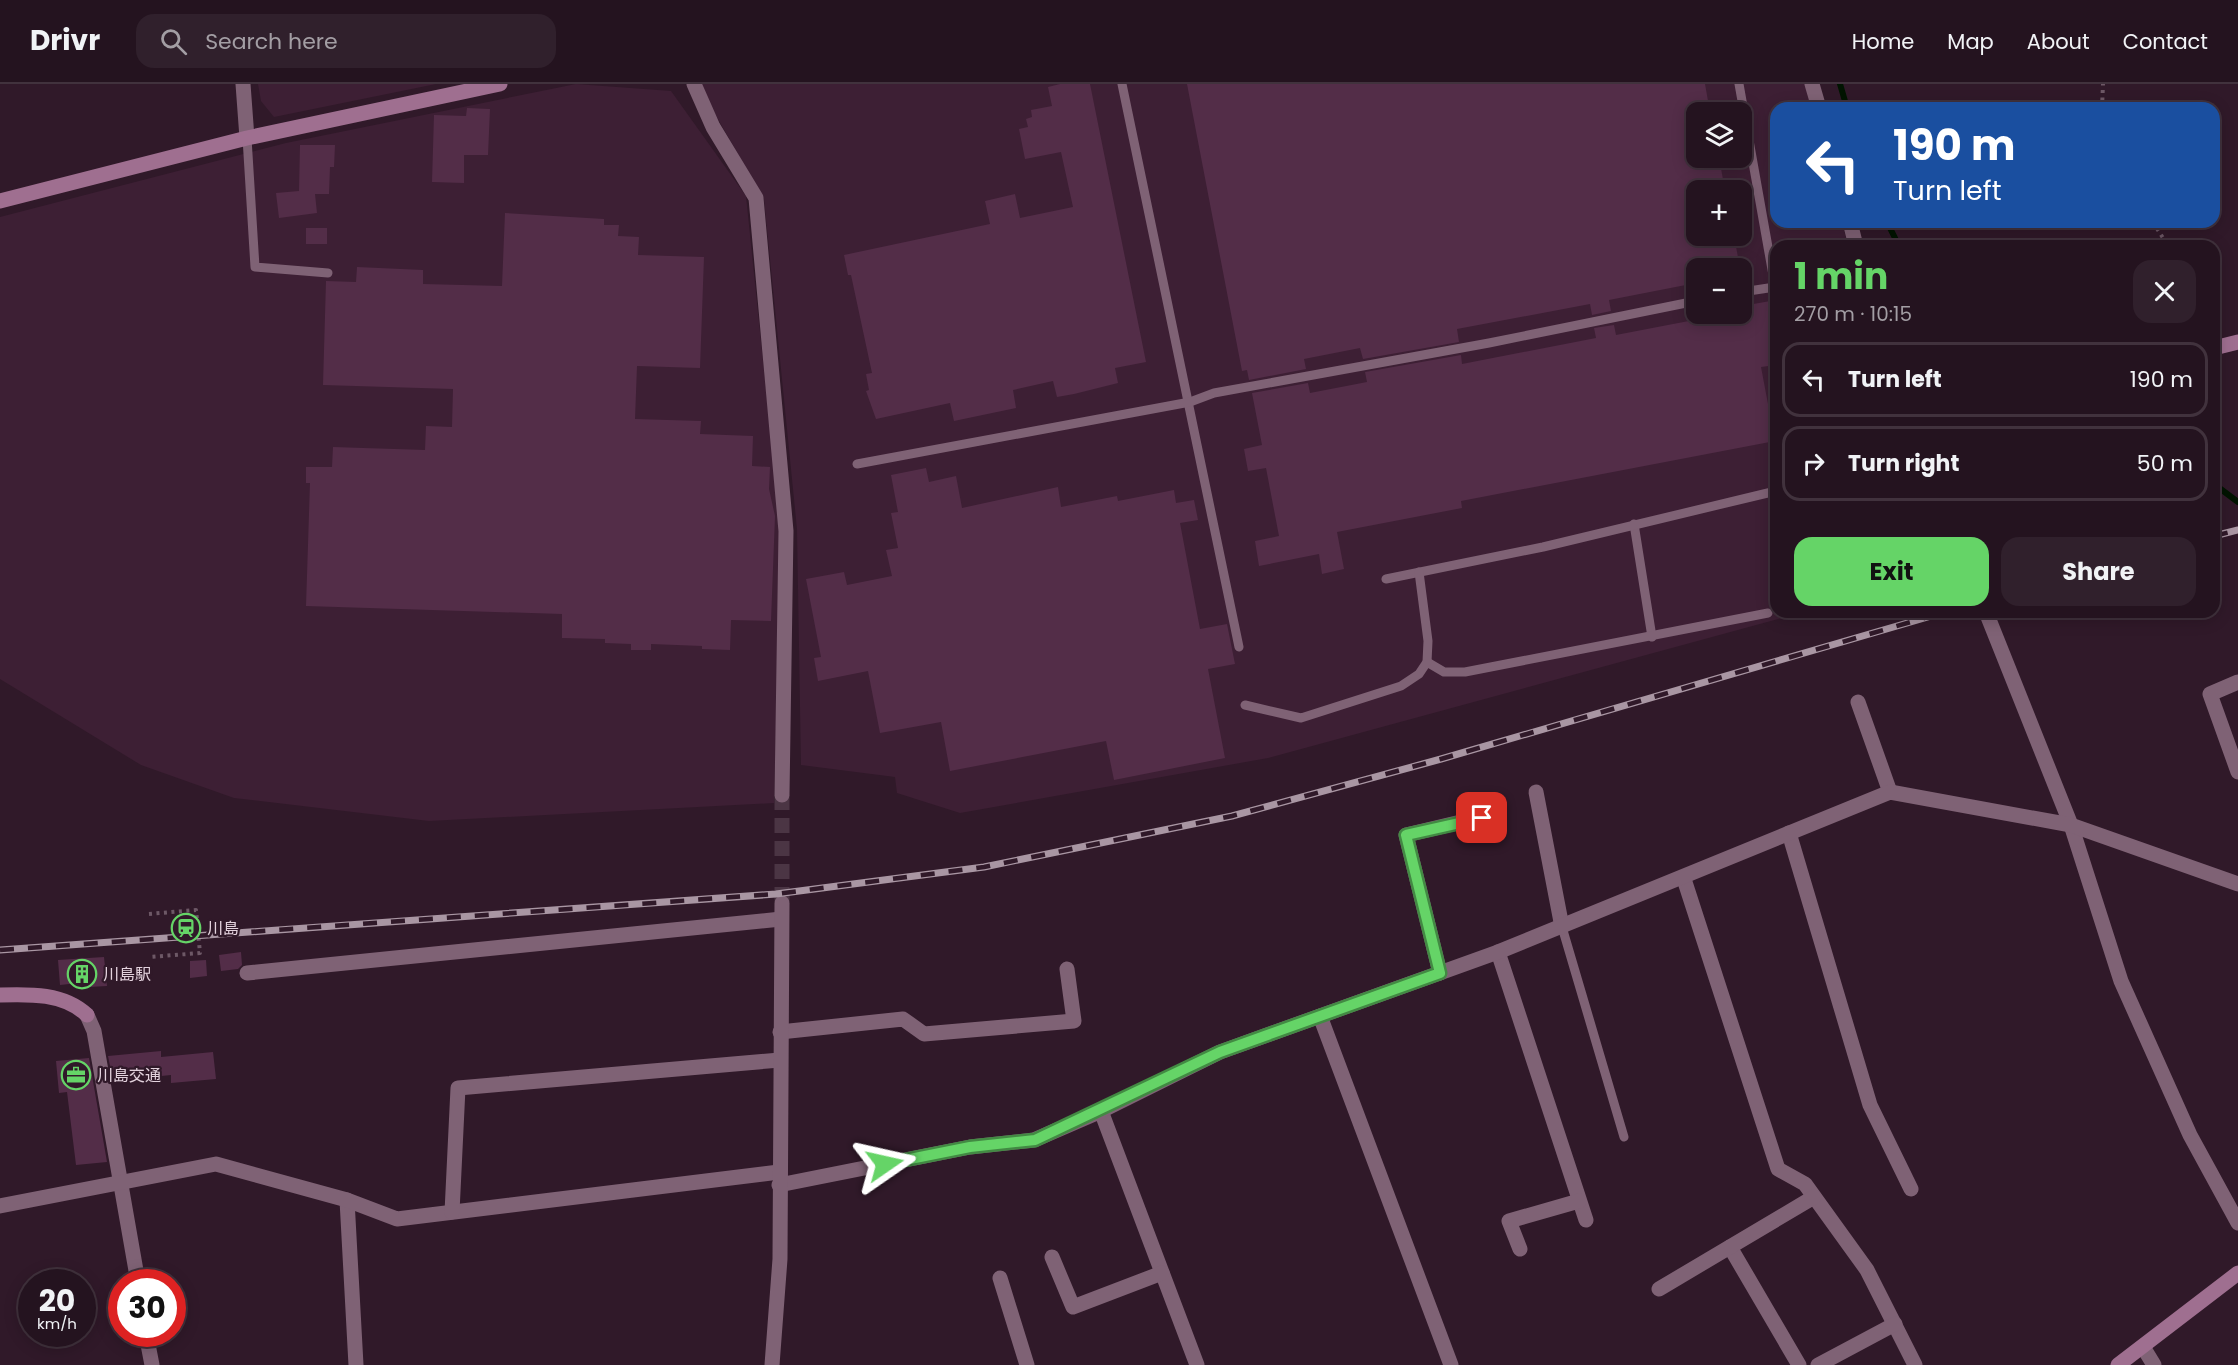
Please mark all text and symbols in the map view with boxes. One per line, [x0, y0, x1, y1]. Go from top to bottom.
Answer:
search box [136, 14, 556, 68]
text: Drivr [30, 21, 100, 60]
icon: search [157, 25, 190, 58]
text: Search here [205, 26, 338, 57]
text: Home [1852, 27, 1914, 56]
text: Map [1947, 27, 1994, 56]
text: About [2027, 27, 2090, 56]
text: Contact [2123, 27, 2208, 56]
map controls [1686, 102, 1752, 324]
button: layers [1686, 102, 1752, 168]
text: 190 m [1893, 116, 2015, 175]
icon: left [1794, 126, 1872, 204]
text: Turn left [1893, 172, 2002, 209]
button: + [1686, 180, 1752, 246]
text: 1 min [1794, 251, 1888, 302]
button: − [1686, 258, 1752, 324]
button: close [2133, 260, 2196, 323]
text: 270 m · 10:15 [1794, 300, 1912, 328]
icon: left [1797, 363, 1830, 396]
text: Turn left [1848, 364, 1942, 395]
text: 190 m [2130, 364, 2193, 395]
icon: right [1797, 447, 1830, 480]
text: Turn right [1848, 448, 1959, 479]
text: 50 m [2137, 448, 2193, 479]
button: Exit [1794, 537, 1989, 606]
button: Share [2001, 537, 2196, 606]
pin [1456, 792, 1507, 843]
icon: arrive [1465, 801, 1498, 834]
station icon: 川島 [170, 912, 202, 944]
place label: 川島 [207, 917, 239, 940]
building icon: 川島駅 [66, 958, 98, 990]
place label: 川島駅 [103, 963, 151, 986]
office icon: 川島交通 [60, 1059, 92, 1091]
place label: 川島交通 [97, 1064, 161, 1087]
position arrow [853, 1132, 917, 1196]
speed limit sign: 30 [108, 1269, 186, 1347]
text: 20 [39, 1279, 75, 1322]
text: km/h [37, 1313, 77, 1334]

